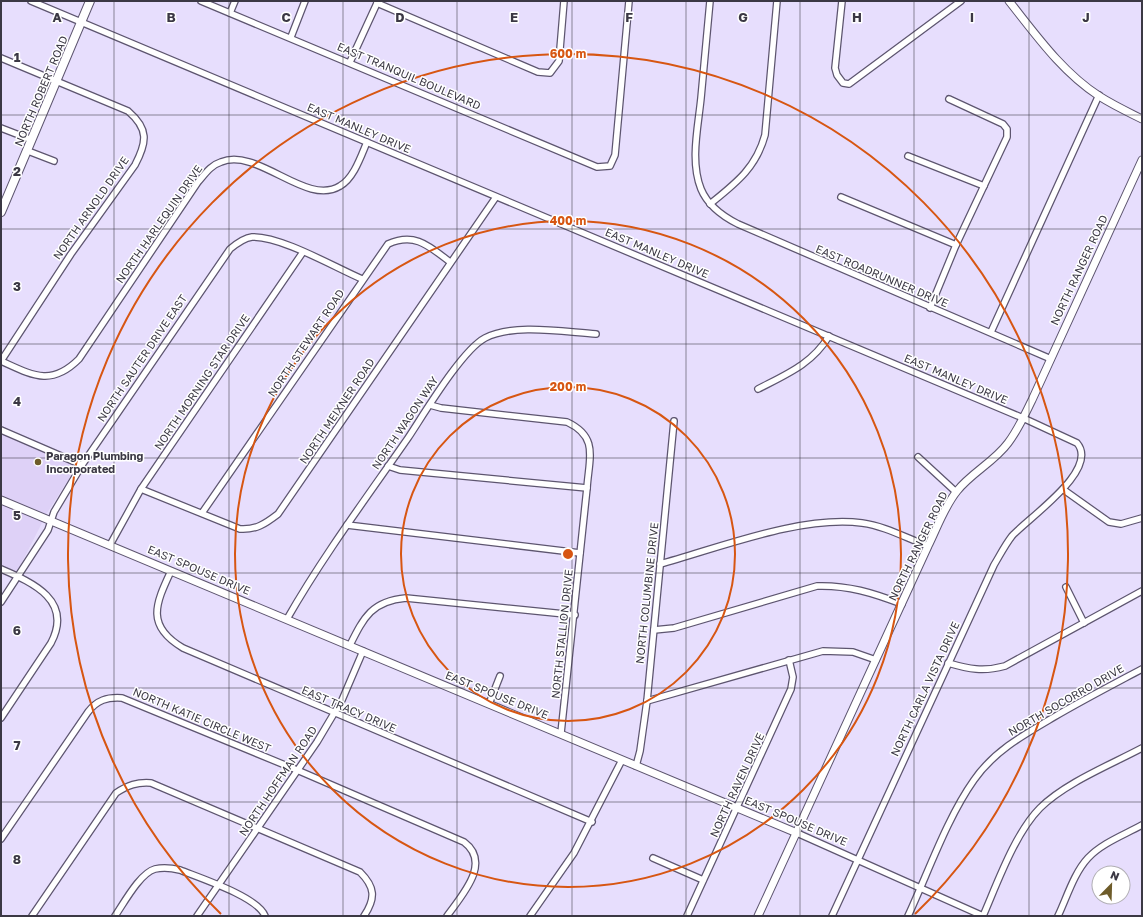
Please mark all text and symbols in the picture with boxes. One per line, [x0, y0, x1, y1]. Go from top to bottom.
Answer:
text: A [52, 9, 62, 25]
text: B [166, 9, 176, 25]
text: C [281, 9, 291, 25]
text: D [395, 9, 405, 25]
text: E [510, 9, 518, 25]
text: F [625, 9, 633, 25]
text: G [738, 9, 748, 25]
text: H [852, 9, 862, 25]
text: I [970, 9, 974, 25]
text: J [1082, 9, 1090, 25]
street label: NORTH ROBERT ROAD [11, 33, 70, 148]
street label: EAST TRANQUIL BOULEVARD [335, 39, 483, 112]
text: 600 m [550, 46, 586, 61]
text: 1 [14, 49, 21, 65]
street label: EAST MANLEY DRIVE [305, 100, 413, 155]
street label: NORTH ARNOLD DRIVE [50, 154, 131, 262]
street label: NORTH HARLEQUIN DRIVE [113, 162, 205, 285]
text: 2 [13, 163, 21, 179]
street label: NORTH RANGER ROAD [1047, 212, 1110, 327]
text: 400 m [550, 213, 586, 228]
street label: EAST MANLEY DRIVE [603, 225, 711, 280]
street label: EAST ROADRUNNER DRIVE [814, 242, 951, 310]
text: 3 [13, 278, 21, 294]
street label: NORTH STEWART ROAD [265, 286, 347, 399]
street label: NORTH SAUTER DRIVE EAST [94, 291, 189, 424]
street label: NORTH MORNING STAR DRIVE [151, 311, 252, 452]
street label: EAST MANLEY DRIVE [902, 351, 1010, 406]
street label: NORTH MEIXNER ROAD [296, 355, 377, 466]
street label: NORTH WAGON WAY [369, 374, 440, 472]
text: 200 m [550, 379, 586, 394]
text: 4 [13, 393, 21, 409]
place label: Paragon Plumbing Incorporated [46, 449, 144, 475]
marker: Paragon Plumbing Incorporated [33, 457, 43, 467]
street label: NORTH RANGER ROAD [885, 489, 950, 603]
text: 5 [13, 507, 21, 523]
street label: NORTH COLUMBINE DRIVE [633, 521, 660, 664]
street label: EAST SPOUSE DRIVE [146, 542, 253, 597]
centre of rings [561, 547, 575, 561]
street label: NORTH STALLION DRIVE [548, 568, 575, 699]
street label: NORTH CARLA VISTA DRIVE [888, 619, 962, 758]
text: 6 [13, 622, 21, 638]
street label: NORTH SOCORRO DRIVE [1006, 661, 1126, 738]
street label: EAST SPOUSE DRIVE [444, 668, 551, 721]
street label: EAST TRACY DRIVE [300, 683, 399, 734]
street label: NORTH KATIE CIRCLE WEST [131, 685, 273, 755]
street label: NORTH HOFFMAN ROAD [236, 723, 319, 838]
street label: NORTH RAVEN DRIVE [707, 730, 767, 839]
text: 7 [13, 737, 21, 753]
street label: EAST SPOUSE DRIVE [743, 793, 850, 848]
text: 8 [13, 851, 21, 867]
north arrow [1091, 865, 1131, 905]
text: N [1109, 868, 1121, 883]

